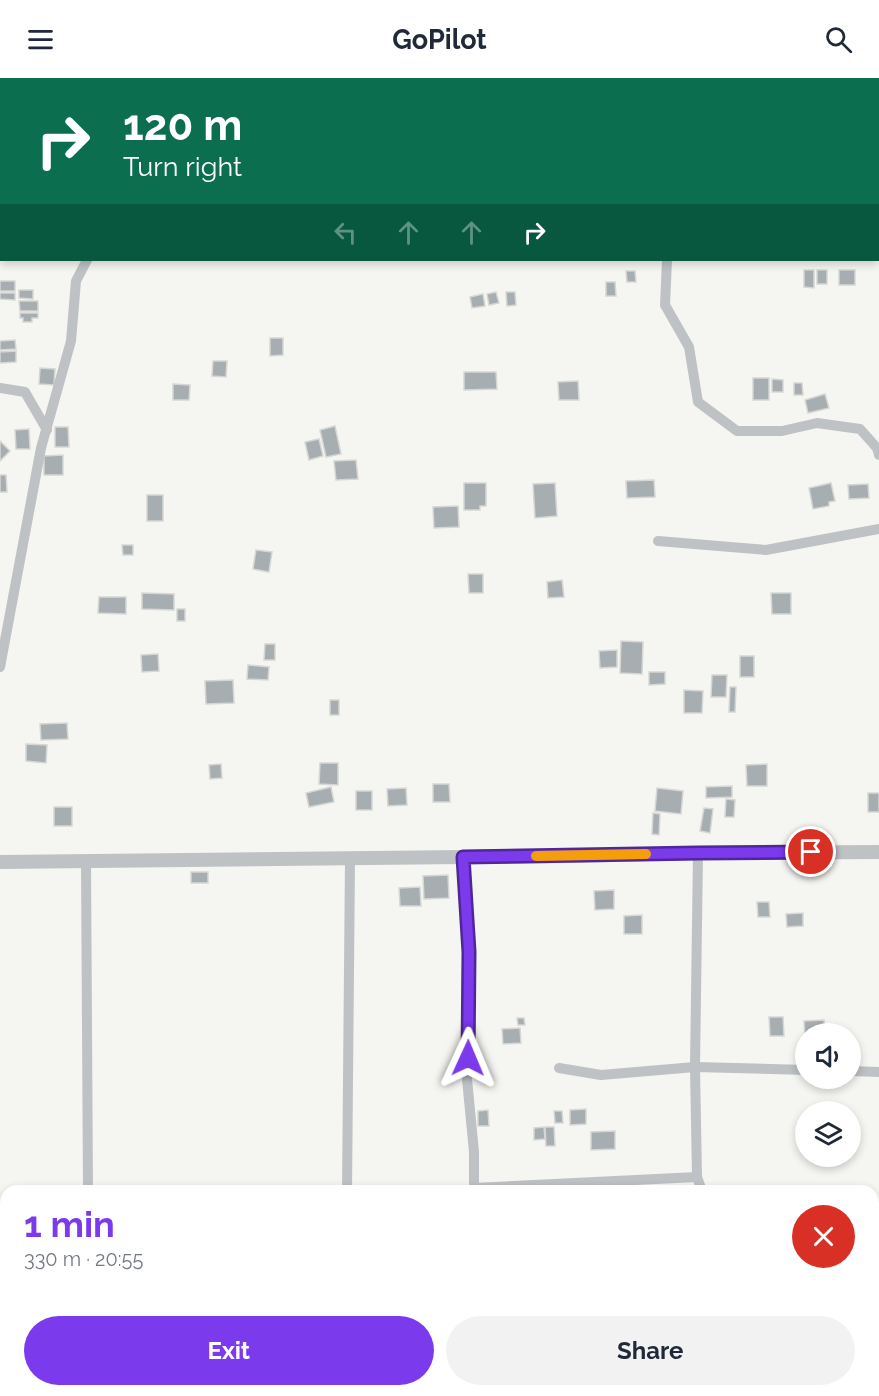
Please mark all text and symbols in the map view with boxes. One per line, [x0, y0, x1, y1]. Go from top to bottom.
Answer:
icon: menu [24, 23, 57, 56]
icon: search [822, 23, 855, 56]
text: GoPilot [392, 24, 487, 55]
text: 120 m [123, 101, 242, 150]
icon: right [24, 102, 102, 180]
text: Turn right [123, 151, 242, 182]
icon: left [329, 216, 362, 249]
icon: ahead [392, 216, 425, 249]
icon: ahead [455, 216, 488, 249]
icon: right [518, 216, 551, 249]
pin [785, 826, 836, 877]
icon: arrive [794, 835, 827, 868]
map controls [795, 1023, 861, 1167]
button: sound [795, 1023, 861, 1089]
position arrow [436, 1026, 500, 1090]
button: layers [795, 1101, 861, 1167]
text: 1 min [24, 1203, 115, 1245]
button: close [792, 1205, 855, 1268]
text: 330 m · 20:55 [24, 1247, 143, 1271]
button: Exit [24, 1316, 434, 1385]
button: Share [446, 1316, 855, 1385]

